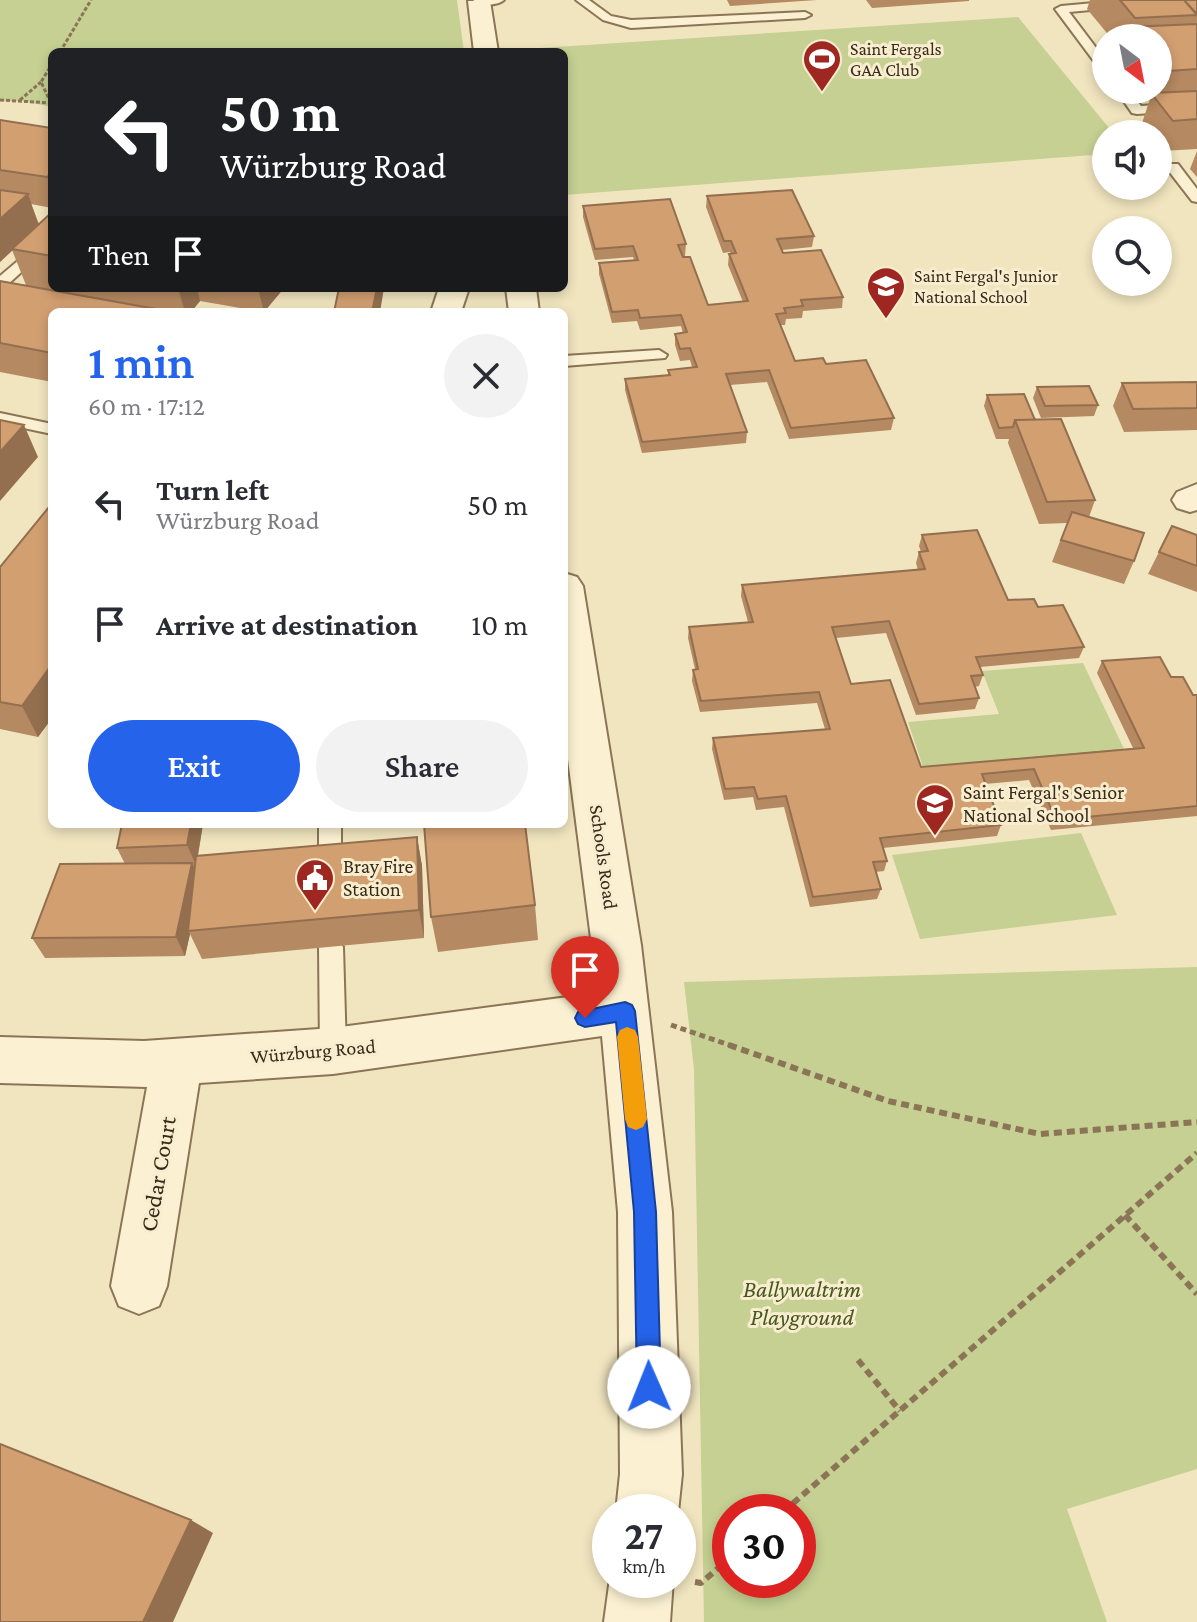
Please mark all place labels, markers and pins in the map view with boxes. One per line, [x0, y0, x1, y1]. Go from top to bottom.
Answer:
sports icon: Saint Fergals GAA Club [801, 38, 843, 93]
place label: Saint Fergals GAA Club [850, 39, 942, 80]
school or university icon: Saint Fergal's Junior National School [865, 265, 907, 320]
place label: Saint Fergal's Junior National School [914, 266, 1058, 307]
place label: Saint Fergal's Senior National School [963, 781, 1124, 826]
school or university icon: Saint Fergal's Senior National School [914, 782, 956, 837]
place label: Bray Fire Station [343, 855, 413, 900]
public building icon: Bray Fire Station [294, 857, 336, 912]
pin [551, 936, 619, 1018]

